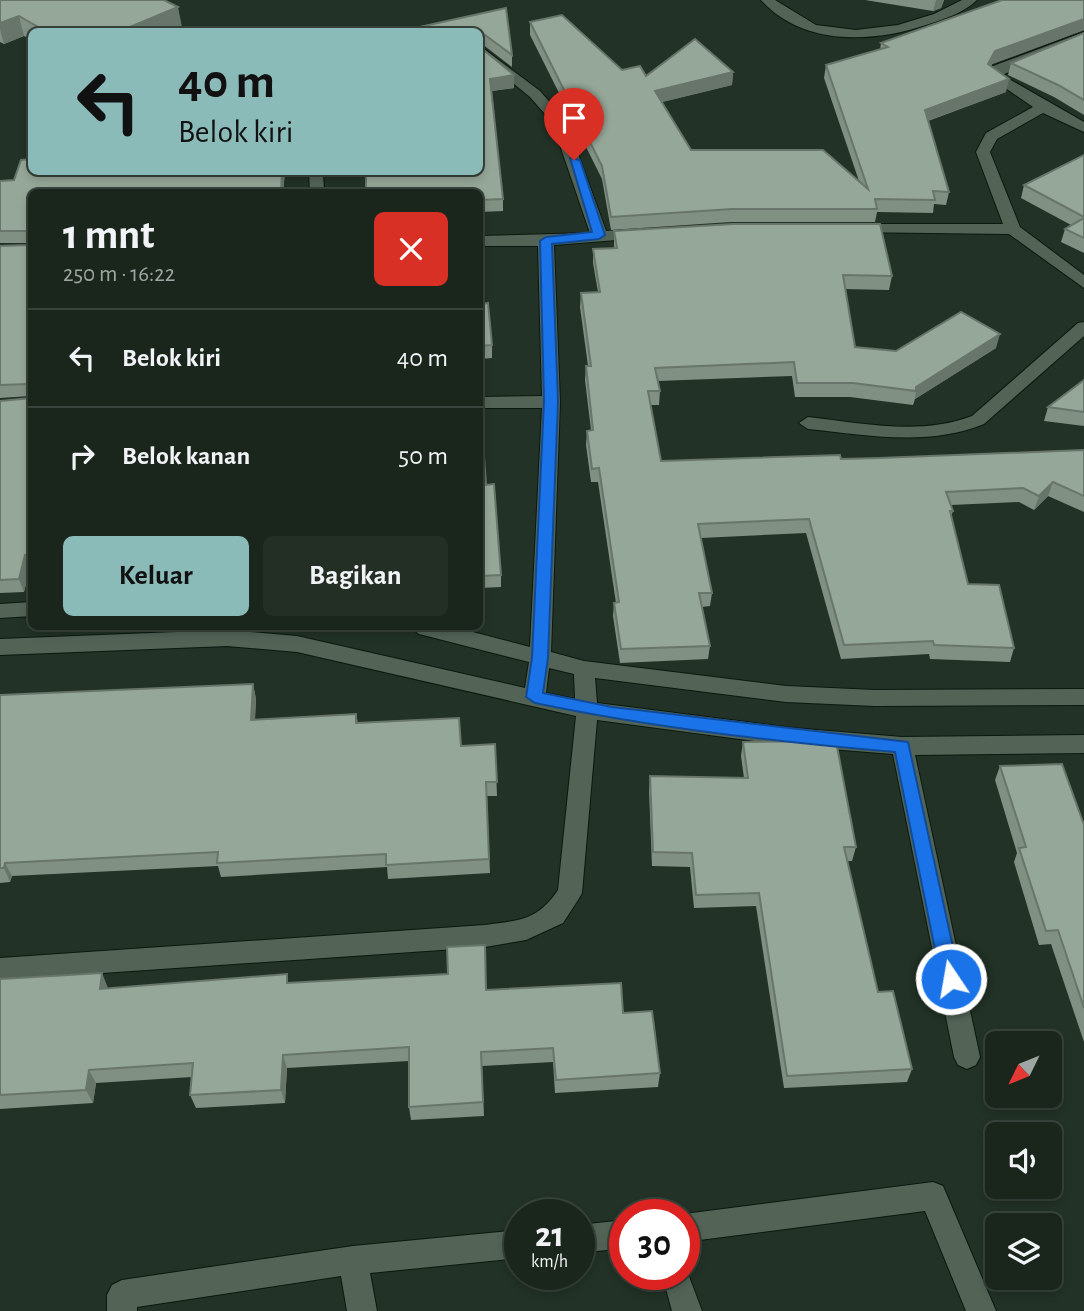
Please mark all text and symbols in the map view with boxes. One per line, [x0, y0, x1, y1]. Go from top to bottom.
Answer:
icon: left [63, 56, 154, 147]
text: 40 m [178, 58, 275, 107]
pin [544, 88, 604, 160]
icon: arrive [555, 99, 593, 137]
text: Belok kiri [178, 116, 294, 148]
button: close [374, 212, 448, 286]
text: 1 mnt [63, 214, 155, 256]
text: 250 m · 16:22 [63, 263, 175, 286]
icon: left [63, 339, 101, 377]
text: Belok kiri [122, 345, 221, 371]
text: 40 m [397, 345, 448, 371]
icon: right [63, 437, 101, 475]
text: Belok kanan [122, 443, 250, 469]
text: 50 m [398, 443, 448, 469]
button: Keluar [63, 536, 249, 616]
button: Bagikan [263, 536, 448, 616]
position arrow [914, 942, 988, 1016]
north arrow [985, 1031, 1062, 1108]
map controls [985, 1031, 1062, 1290]
button: sound [985, 1122, 1062, 1199]
speed limit sign: 30 [609, 1199, 700, 1290]
button: layers [985, 1213, 1062, 1290]
text: 21 [535, 1218, 564, 1253]
text: km/h [531, 1253, 568, 1271]

